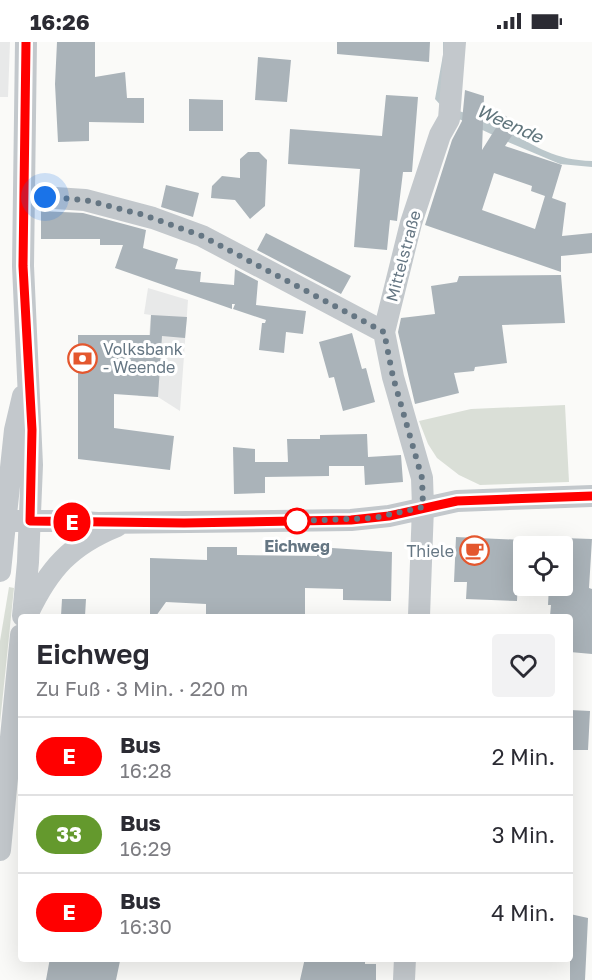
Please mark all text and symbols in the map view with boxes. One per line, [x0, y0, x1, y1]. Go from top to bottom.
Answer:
text: 16:26 [30, 8, 90, 35]
water label: Weende [474, 99, 548, 148]
your location [30, 182, 60, 212]
street label: Mittelstraße [381, 208, 425, 304]
place label: Volksbank - Weende [103, 339, 183, 377]
bank icon: Volksbank - Weende [66, 342, 98, 374]
line badge: E [52, 502, 92, 542]
marker: Eichweg [284, 508, 310, 534]
text: E [65, 509, 79, 535]
cafe icon: Thiele [459, 535, 491, 567]
place label: Eichweg [264, 536, 330, 556]
map controls [513, 536, 573, 596]
button: locate [513, 536, 573, 596]
place label: Thiele [406, 541, 454, 561]
button: heart [492, 634, 555, 697]
text: Eichweg [36, 637, 150, 670]
text: Zu Fuß · 3 Min. · 220 m [36, 676, 248, 700]
text: Bus [120, 731, 161, 758]
text: E [62, 743, 76, 769]
text: 2 Min. [492, 743, 555, 770]
text: 16:28 [120, 758, 172, 782]
text: Bus [120, 809, 161, 836]
text: 33 [56, 821, 82, 847]
text: 3 Min. [492, 821, 555, 848]
text: 16:29 [120, 836, 172, 860]
text: Bus [120, 887, 161, 914]
text: E [62, 899, 76, 925]
text: 4 Min. [491, 899, 555, 926]
text: 16:30 [120, 914, 172, 938]

